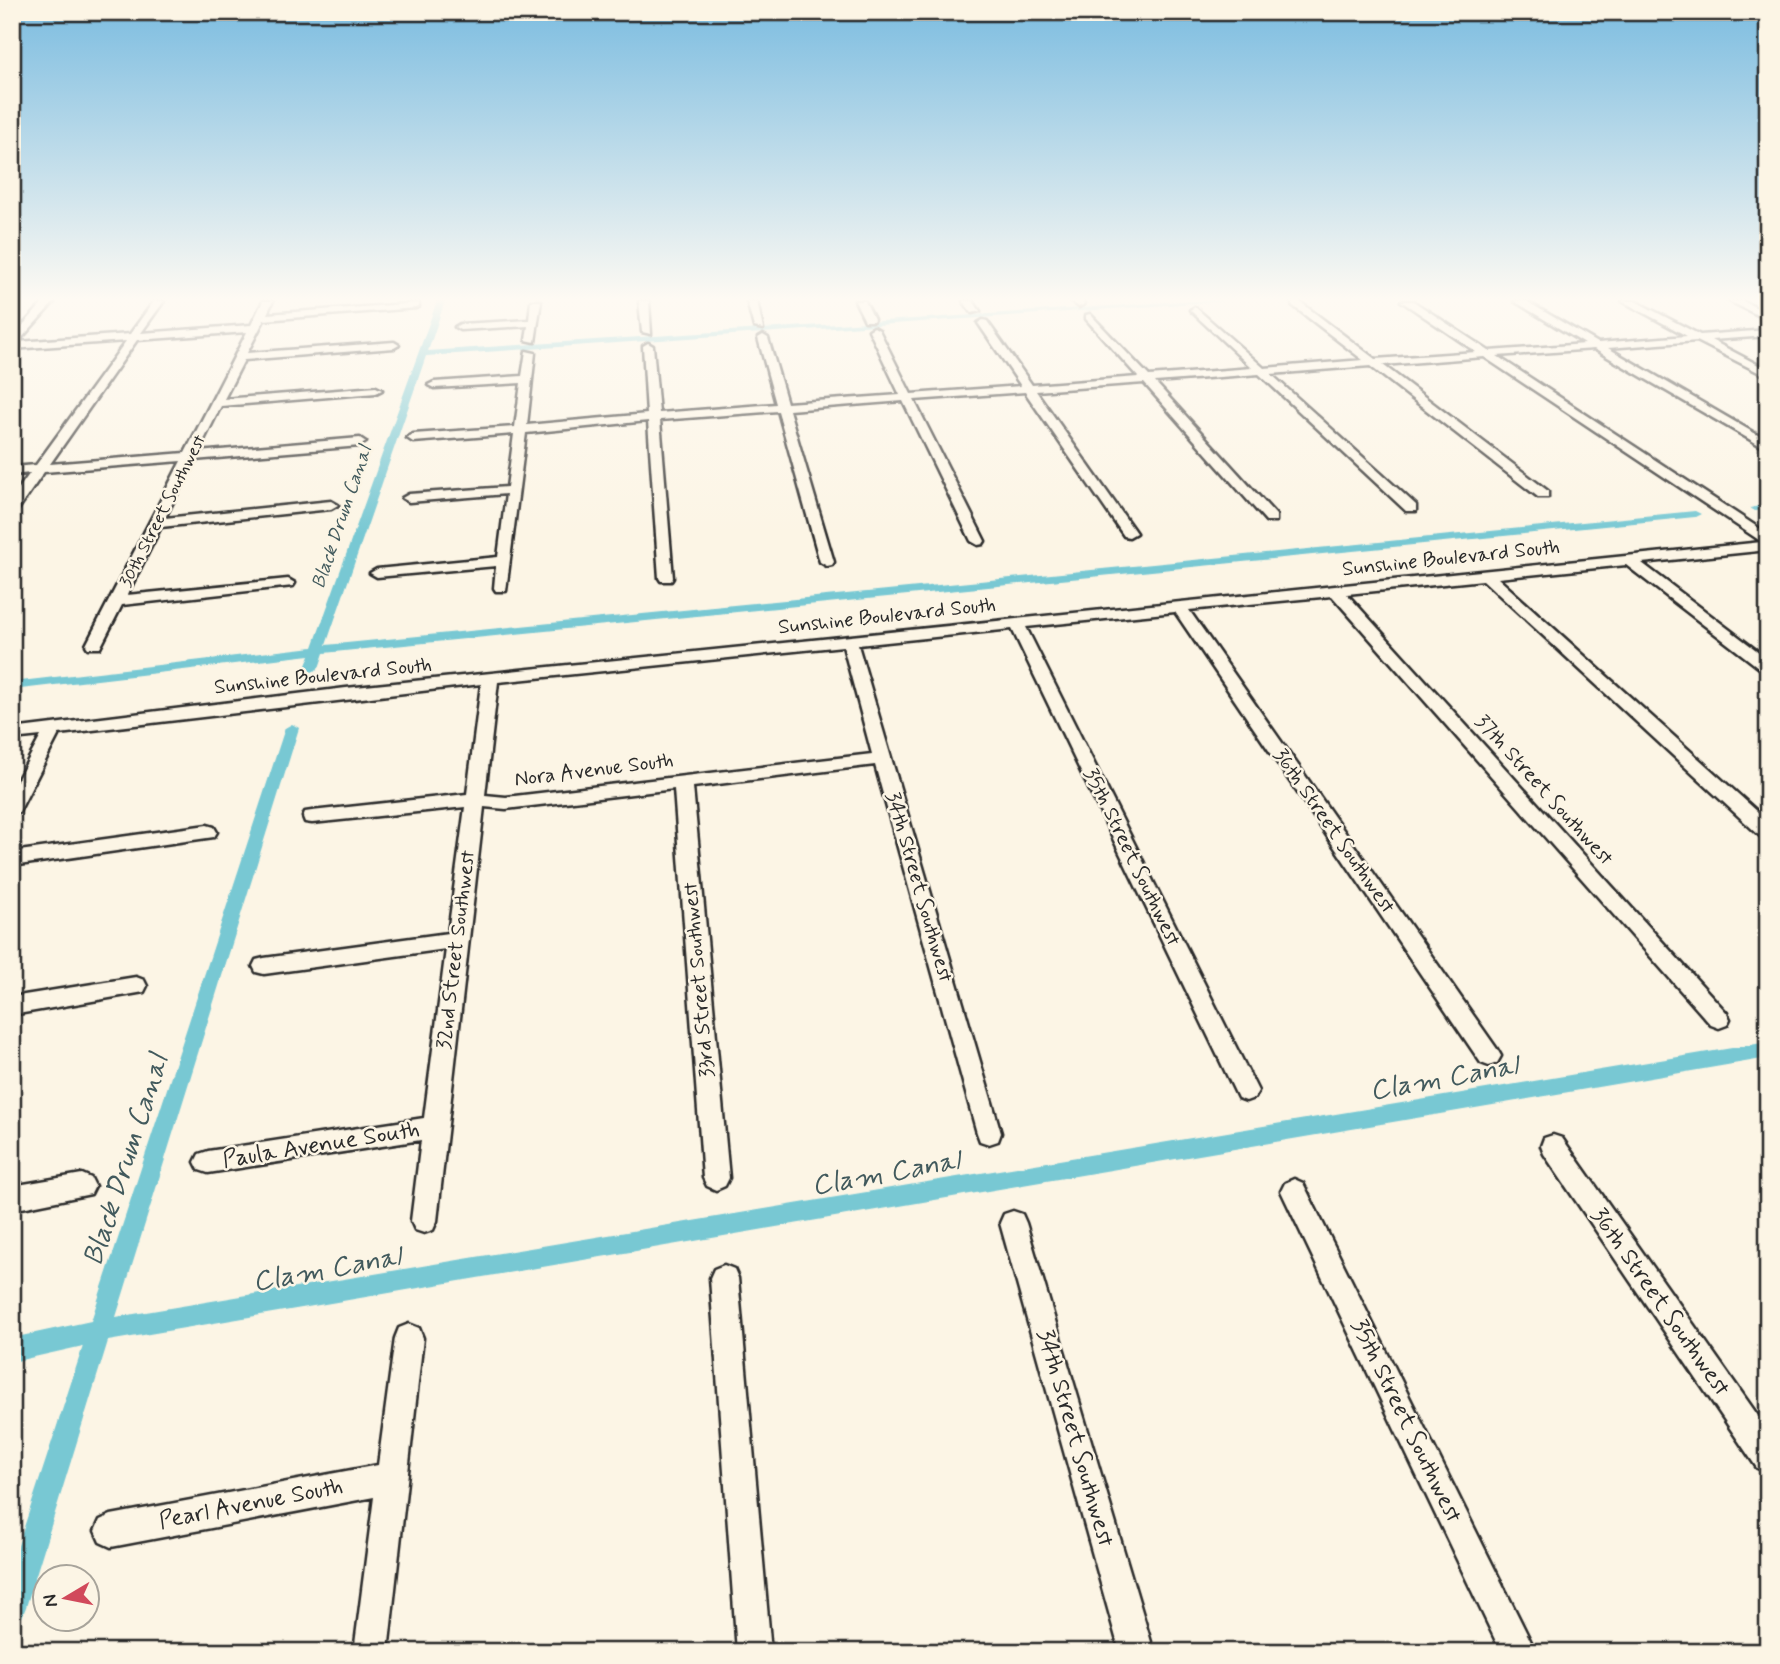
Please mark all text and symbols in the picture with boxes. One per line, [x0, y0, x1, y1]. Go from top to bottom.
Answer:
street label: 30th Street Southwest [114, 430, 212, 591]
water label: Black Drum Canal [306, 441, 379, 592]
street label: Sunshine Boulevard South [1341, 533, 1561, 583]
street label: Sunshine Boulevard South [777, 591, 997, 641]
street label: Sunshine Boulevard South [213, 651, 433, 701]
street label: 37th Street Southwest [1468, 708, 1620, 872]
street label: 36th Street Southwest [1266, 743, 1402, 920]
street label: Nora Avenue South [513, 746, 675, 794]
street label: 35th Street Southwest [1077, 763, 1188, 951]
street label: 34th Street Southwest [878, 789, 960, 986]
street label: 32nd Street Southwest [430, 848, 482, 1051]
street label: 33rd Street Southwest [676, 881, 721, 1079]
water label: Clam Canal [1367, 1047, 1524, 1110]
water label: Black Drum Canal [75, 1048, 179, 1270]
street label: Paula Avenue South [220, 1114, 422, 1176]
water label: Clam Canal [809, 1142, 966, 1205]
street label: 36th Street Southwest [1583, 1202, 1737, 1403]
water label: Clam Canal [250, 1238, 407, 1301]
street label: 35th Street Southwest [1343, 1314, 1469, 1528]
street label: 34th Street Southwest [1029, 1326, 1121, 1551]
street label: Pearl Avenue South [156, 1471, 346, 1537]
north arrow [32, 1562, 102, 1632]
text: N [37, 1592, 64, 1609]

